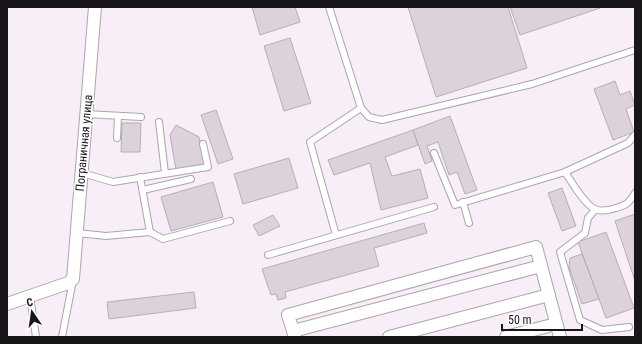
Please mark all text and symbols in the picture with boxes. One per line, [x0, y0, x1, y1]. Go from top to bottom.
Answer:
street label: Пограничная улица [73, 94, 95, 192]
north arrow [12, 292, 52, 332]
text: С [25, 296, 34, 310]
scale bar [502, 306, 582, 332]
text: 50 m [508, 313, 532, 327]

